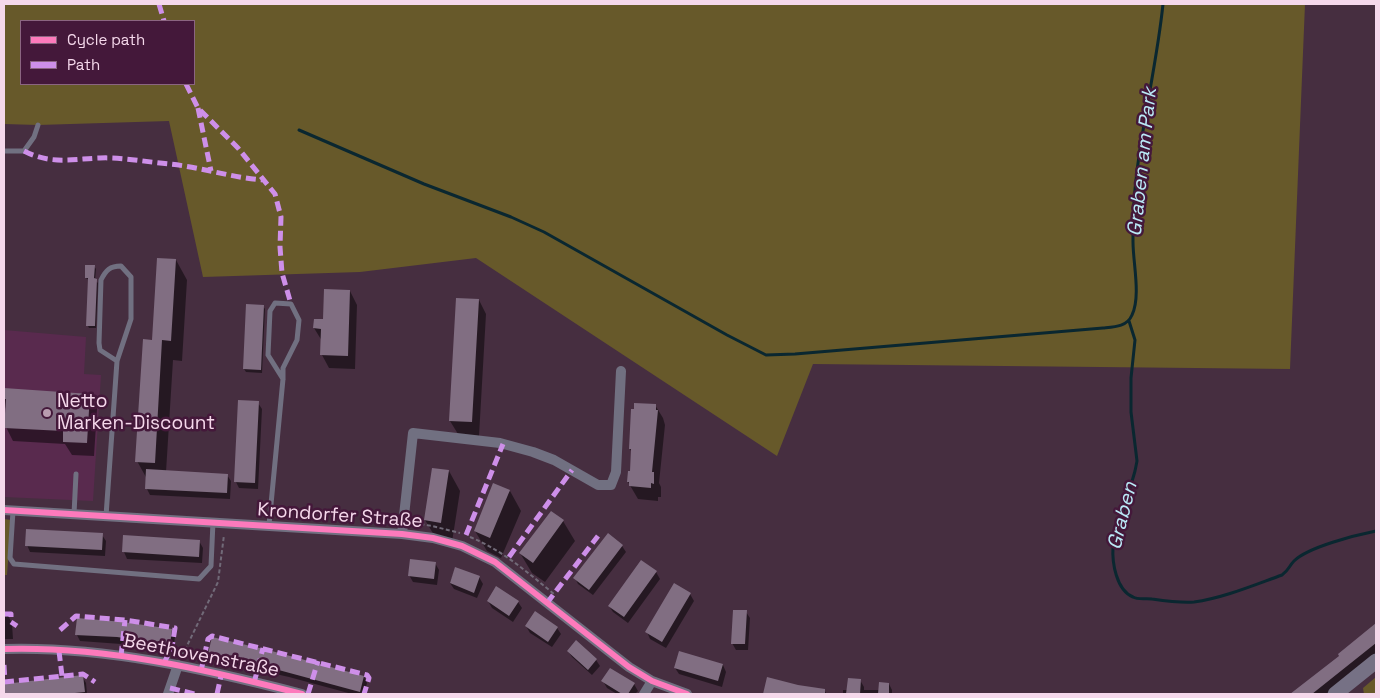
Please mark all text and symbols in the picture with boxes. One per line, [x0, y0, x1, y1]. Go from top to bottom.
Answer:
legend [20, 20, 195, 85]
text: Cycle path [67, 30, 145, 49]
text: Path [67, 55, 100, 74]
water label: Graben am Park [1123, 86, 1163, 238]
place label: Netto Marken-Discount [57, 391, 215, 435]
marker: Netto Marken-Discount [41, 407, 53, 419]
water label: Graben [1103, 480, 1143, 552]
street label: Krondorfer Straße [257, 499, 423, 533]
street label: Beethovenstraße [121, 630, 281, 682]

